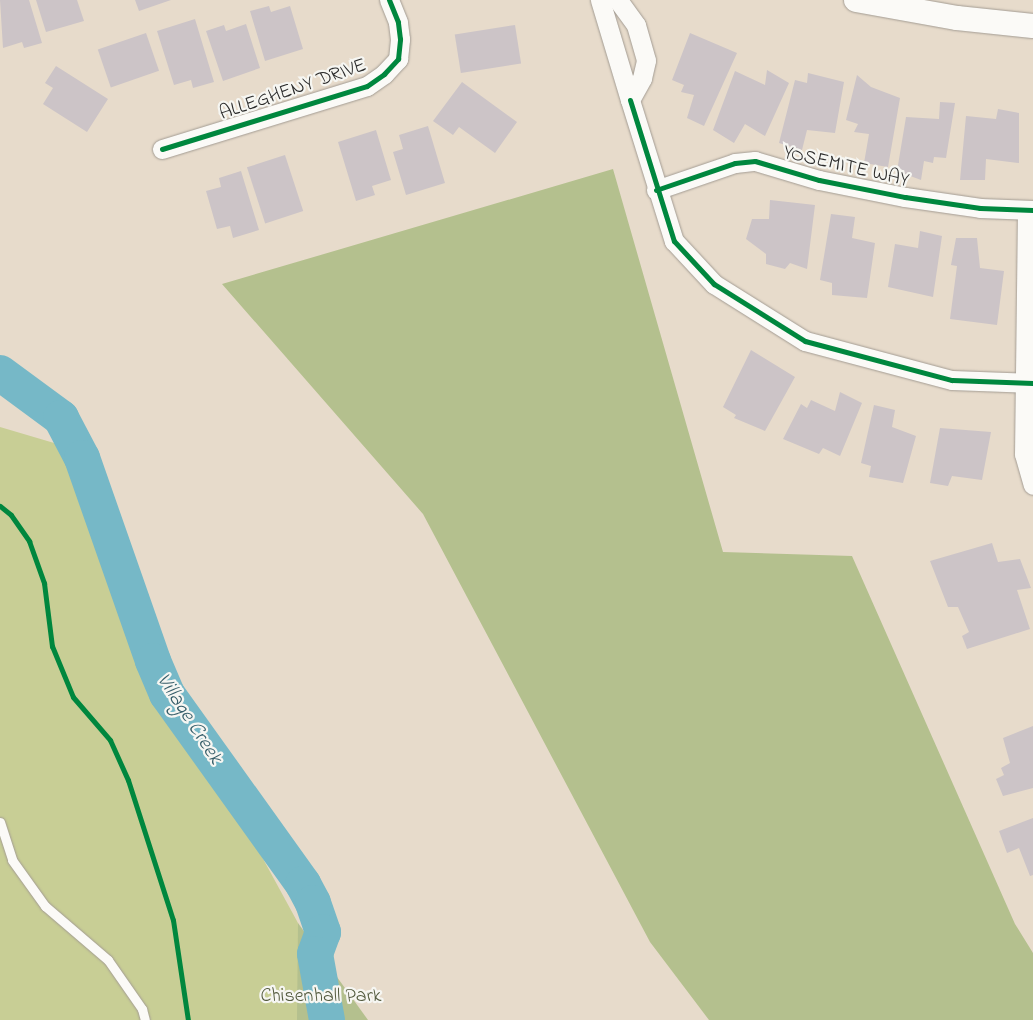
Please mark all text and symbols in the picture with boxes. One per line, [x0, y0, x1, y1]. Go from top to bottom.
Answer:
street label: ALLEGHENY DRIVE [216, 54, 370, 126]
street label: YOSEMITE WAY [781, 141, 911, 193]
water label: Village Creek [150, 669, 228, 769]
park label: Chisenhall Park [260, 984, 382, 1008]

